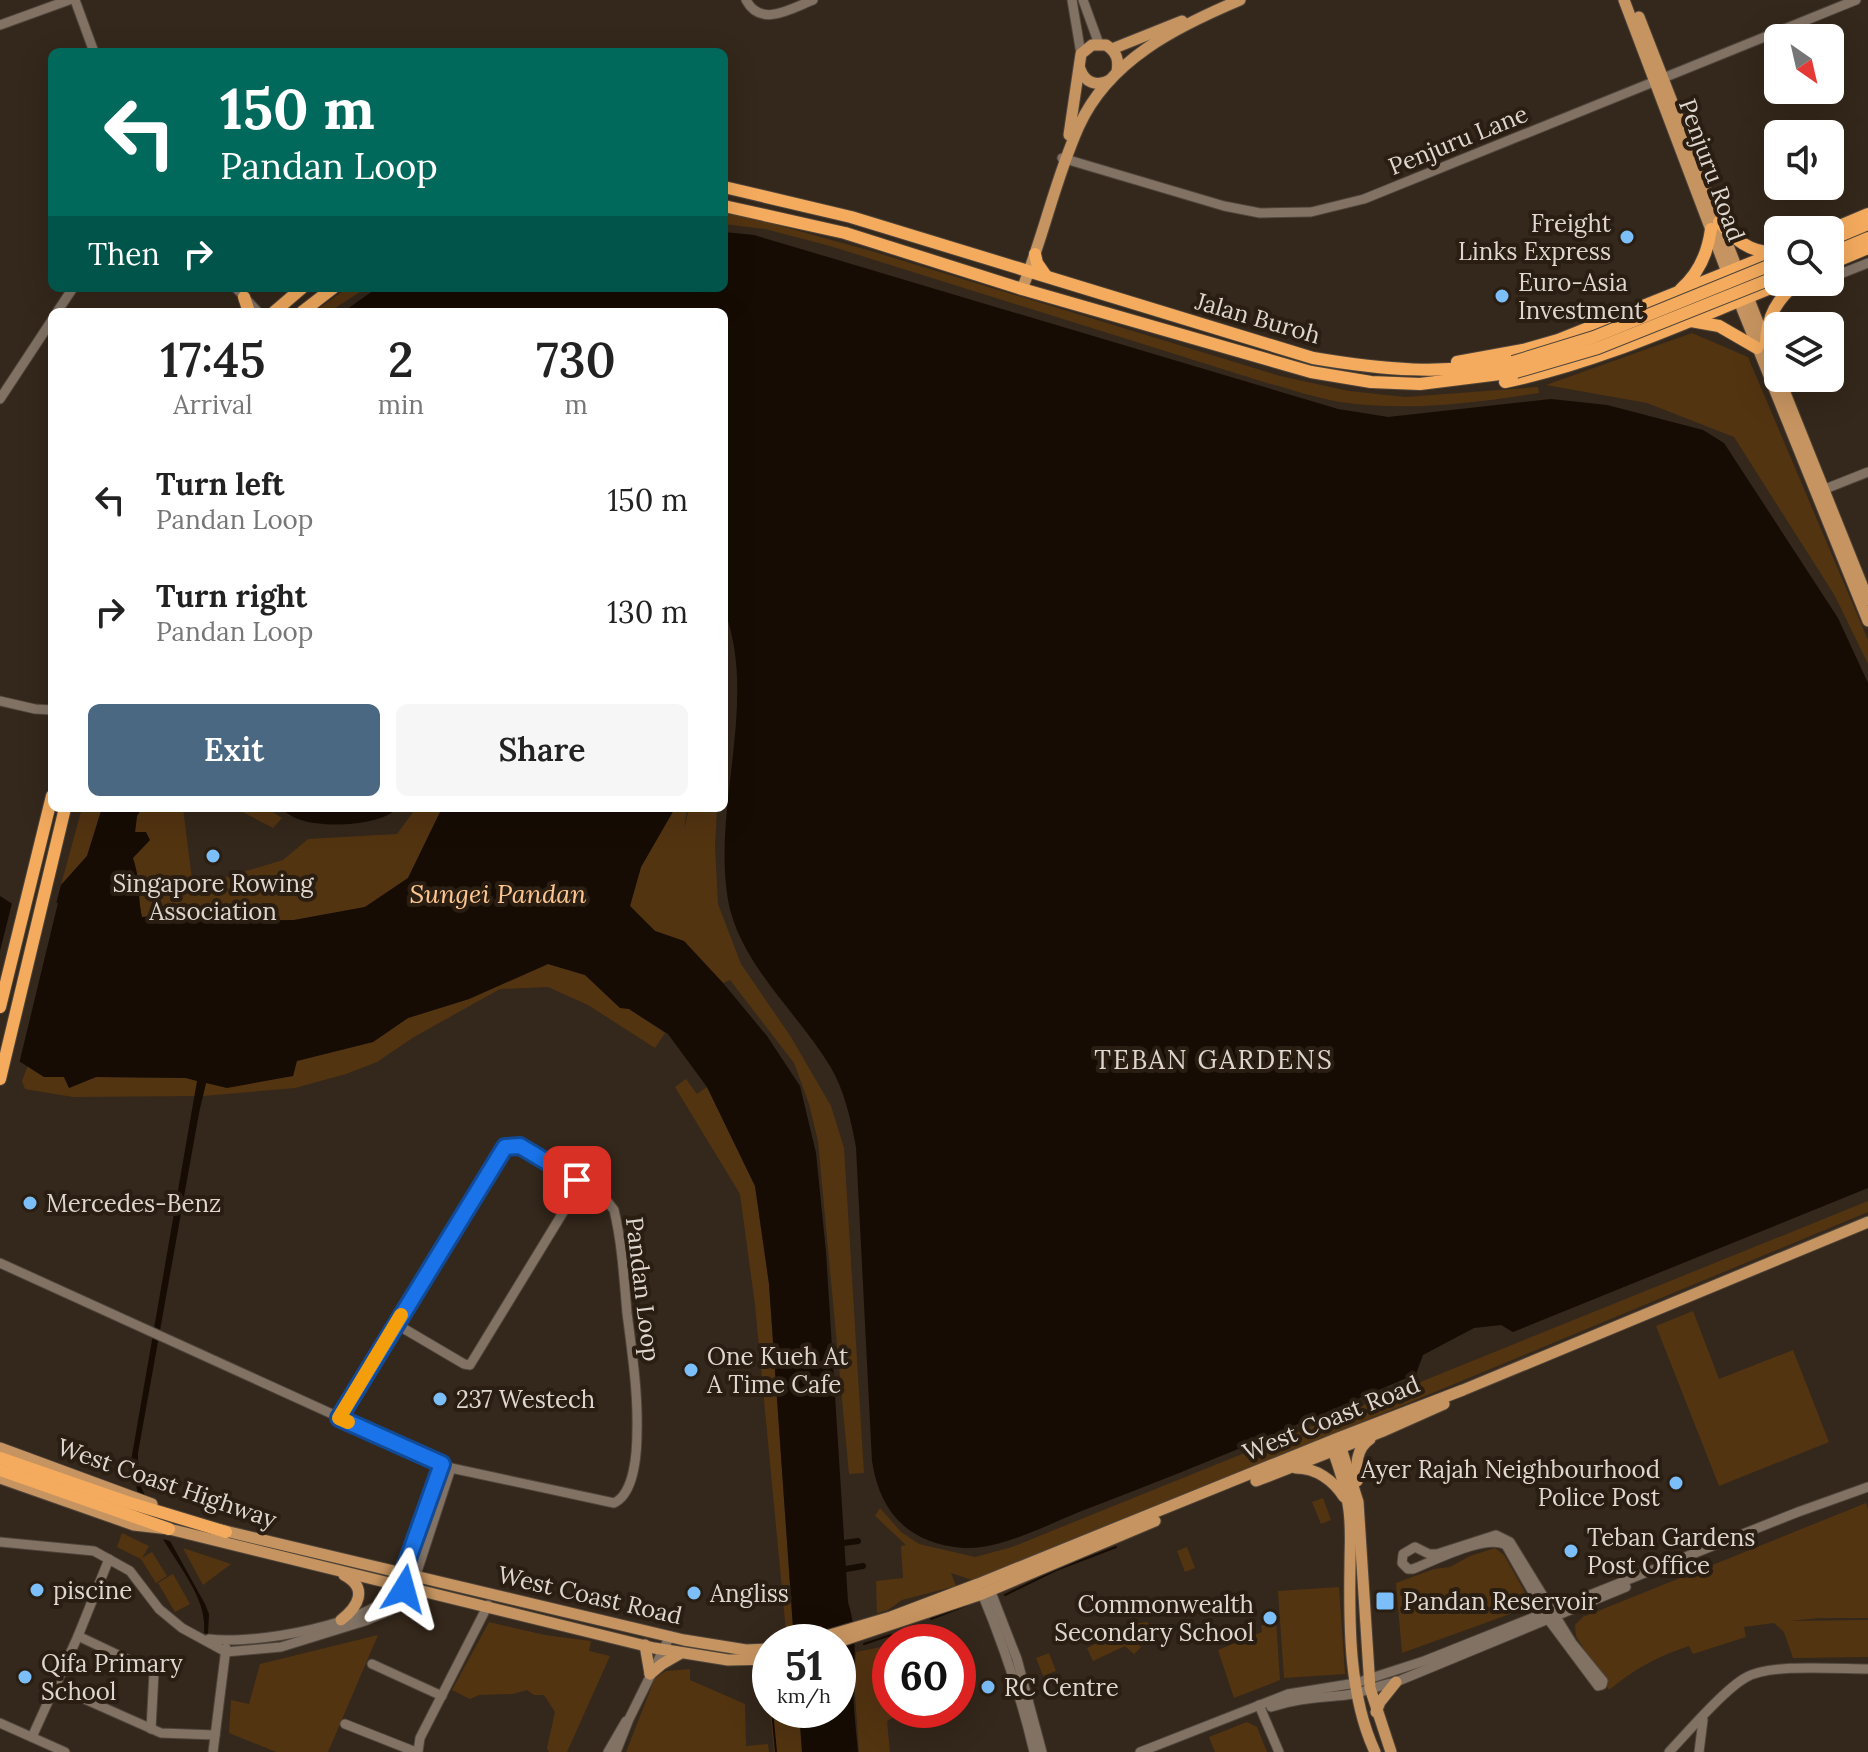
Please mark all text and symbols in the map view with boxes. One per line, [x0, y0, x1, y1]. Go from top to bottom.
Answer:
north arrow [1764, 24, 1844, 104]
map controls [1764, 24, 1844, 392]
text: 150 m [220, 73, 375, 144]
icon: left [88, 80, 192, 184]
street label: Penjuru Road [1672, 95, 1752, 245]
street label: Penjuru Lane [1384, 98, 1532, 182]
button: sound [1764, 120, 1844, 200]
text: Pandan Loop [220, 143, 438, 189]
place label: Freight Links Express [1458, 208, 1612, 267]
button: search [1764, 216, 1844, 296]
marker: Freight Links Express [1618, 228, 1636, 246]
icon: right [176, 232, 220, 276]
text: Then [88, 235, 160, 273]
place label: Euro-Asia Investment [1518, 267, 1644, 326]
street label: Jalan Buroh [1191, 285, 1324, 351]
marker: Euro-Asia Investment [1493, 287, 1511, 305]
button: layers [1764, 312, 1844, 392]
text: 17:45 [160, 329, 266, 390]
text: 2 [388, 329, 414, 390]
text: 730 [536, 329, 616, 390]
text: Arrival [173, 388, 253, 421]
text: min [378, 388, 424, 421]
text: m [564, 388, 588, 421]
text: Turn left [156, 465, 284, 503]
icon: left [88, 478, 132, 522]
text: 150 m [607, 481, 688, 519]
text: Pandan Loop [156, 503, 313, 536]
text: Turn right [156, 577, 307, 615]
icon: right [88, 590, 132, 634]
text: 130 m [607, 593, 688, 631]
text: Pandan Loop [156, 615, 313, 648]
button: Exit [88, 704, 380, 796]
button: Share [396, 704, 688, 796]
marker: Singapore Rowing Association [204, 847, 222, 865]
place label: Singapore Rowing Association [113, 868, 314, 927]
water label: Sungei Pandan [409, 877, 587, 910]
district label: TEBAN GARDENS [1094, 1043, 1334, 1076]
pin [543, 1146, 611, 1214]
icon: arrive [555, 1158, 599, 1202]
place label: Mercedes-Benz [46, 1188, 221, 1219]
marker: Mercedes-Benz [21, 1194, 39, 1212]
street label: Pandan Loop [619, 1215, 667, 1363]
place label: One Kueh At A Time Cafe [706, 1341, 849, 1400]
marker: One Kueh At A Time Cafe [682, 1361, 700, 1379]
street label: West Coast Road [1238, 1368, 1424, 1468]
place label: 237 Westech [456, 1384, 595, 1415]
marker: 237 Westech [431, 1390, 449, 1408]
street label: West Coast Highway [53, 1431, 281, 1535]
place label: Ayer Rajah Neighbourhood Police Post [1360, 1454, 1661, 1513]
marker: Ayer Rajah Neighbourhood Police Post [1667, 1474, 1685, 1492]
place label: Teban Gardens Post Office [1587, 1522, 1755, 1581]
marker: Teban Gardens Post Office [1562, 1542, 1580, 1560]
position arrow [362, 1547, 446, 1631]
street label: West Coast Road [495, 1559, 685, 1631]
place label: piscine [53, 1575, 132, 1606]
place label: Angliss [709, 1578, 789, 1609]
marker: piscine [28, 1581, 46, 1599]
marker: Angliss [685, 1584, 703, 1602]
place label: Pandan Reservoir [1403, 1586, 1598, 1617]
place label: Commonwealth Secondary School [1054, 1589, 1254, 1648]
marker: Pandan Reservoir [1374, 1590, 1396, 1612]
marker: Commonwealth Secondary School [1261, 1609, 1279, 1627]
speed limit sign: 60 [872, 1624, 976, 1728]
text: 51 [785, 1640, 823, 1691]
place label: Qifa Primary School [41, 1648, 183, 1707]
marker: Qifa Primary School [16, 1668, 34, 1686]
place label: RC Centre [1004, 1672, 1119, 1703]
marker: RC Centre [979, 1678, 997, 1696]
text: km/h [777, 1683, 831, 1708]

